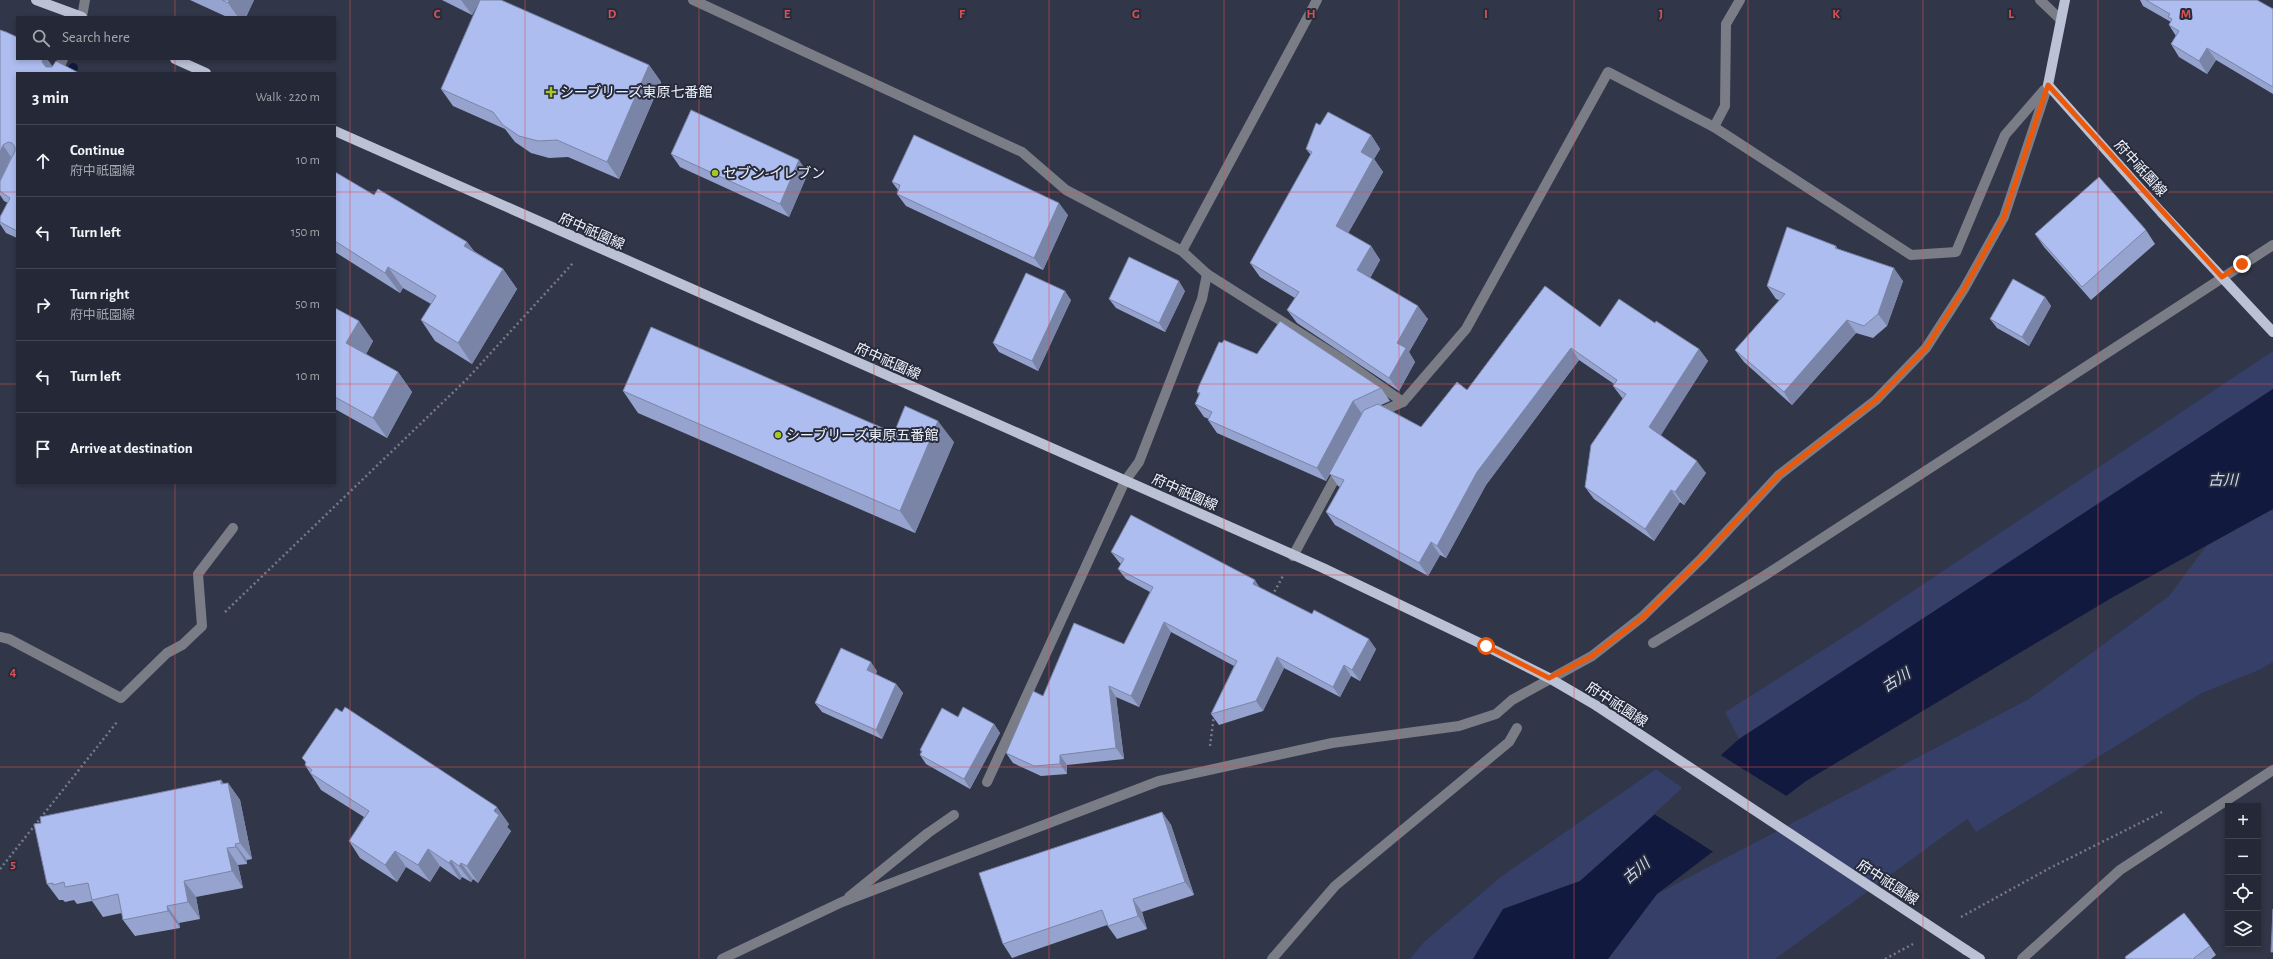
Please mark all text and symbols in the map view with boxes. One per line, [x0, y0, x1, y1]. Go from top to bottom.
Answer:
text: C [434, 8, 441, 21]
text: D [608, 8, 617, 21]
text: E [784, 8, 791, 21]
text: F [959, 8, 966, 21]
text: G [1132, 8, 1140, 21]
text: H [1306, 8, 1316, 21]
text: I [1484, 8, 1488, 21]
text: J [1659, 8, 1663, 21]
text: K [1832, 8, 1840, 21]
text: L [2008, 8, 2014, 21]
text: M [2181, 8, 2191, 21]
search box [16, 16, 336, 60]
icon: search [30, 27, 52, 49]
text: Search here [62, 30, 130, 45]
place label: シーブリーズ東原七番館 [560, 84, 712, 100]
marker: シーブリーズ東原七番館 [545, 86, 557, 98]
text: 3 min [32, 89, 69, 106]
text: Walk · 220 m [255, 91, 320, 104]
street label: 府中祇園線 [2112, 137, 2170, 199]
text: Continue [70, 143, 125, 158]
icon: ahead [32, 150, 54, 172]
text: 10 m [296, 154, 320, 167]
text: 府中祇園線 [70, 165, 135, 178]
place label: セブン-イレブン [723, 165, 825, 181]
marker: セブン-イレブン [710, 168, 720, 178]
street label: 府中祇園線 [557, 210, 627, 253]
icon: left [32, 222, 54, 244]
text: Turn left [70, 225, 121, 240]
text: 150 m [291, 226, 320, 239]
route end [2233, 255, 2251, 273]
text: Turn right [70, 287, 129, 302]
icon: right [32, 294, 54, 316]
text: 50 m [295, 298, 320, 311]
text: 府中祇園線 [70, 309, 135, 322]
street label: 府中祇園線 [853, 340, 923, 383]
icon: left [32, 366, 54, 388]
text: Turn left [70, 369, 121, 384]
text: 10 m [296, 370, 320, 383]
place label: シーブリーズ東原五番館 [786, 427, 938, 443]
marker: シーブリーズ東原五番館 [773, 430, 783, 440]
icon: arrive [32, 438, 54, 460]
text: Arrive at destination [70, 441, 193, 456]
street label: 府中祇園線 [1150, 471, 1220, 514]
water label: 古川 [2208, 472, 2240, 488]
route start [1477, 637, 1495, 655]
water label: 古川 [1879, 664, 1915, 695]
text: 4 [10, 666, 17, 679]
street label: 府中祇園線 [1583, 679, 1650, 730]
map controls [2225, 803, 2261, 947]
button: + [2225, 803, 2261, 839]
button: − [2225, 839, 2261, 875]
water label: 古川 [1619, 854, 1654, 887]
street label: 府中祇園線 [1854, 857, 1921, 908]
text: 5 [10, 858, 16, 871]
button: locate [2225, 875, 2261, 911]
button: layers [2225, 911, 2261, 947]

